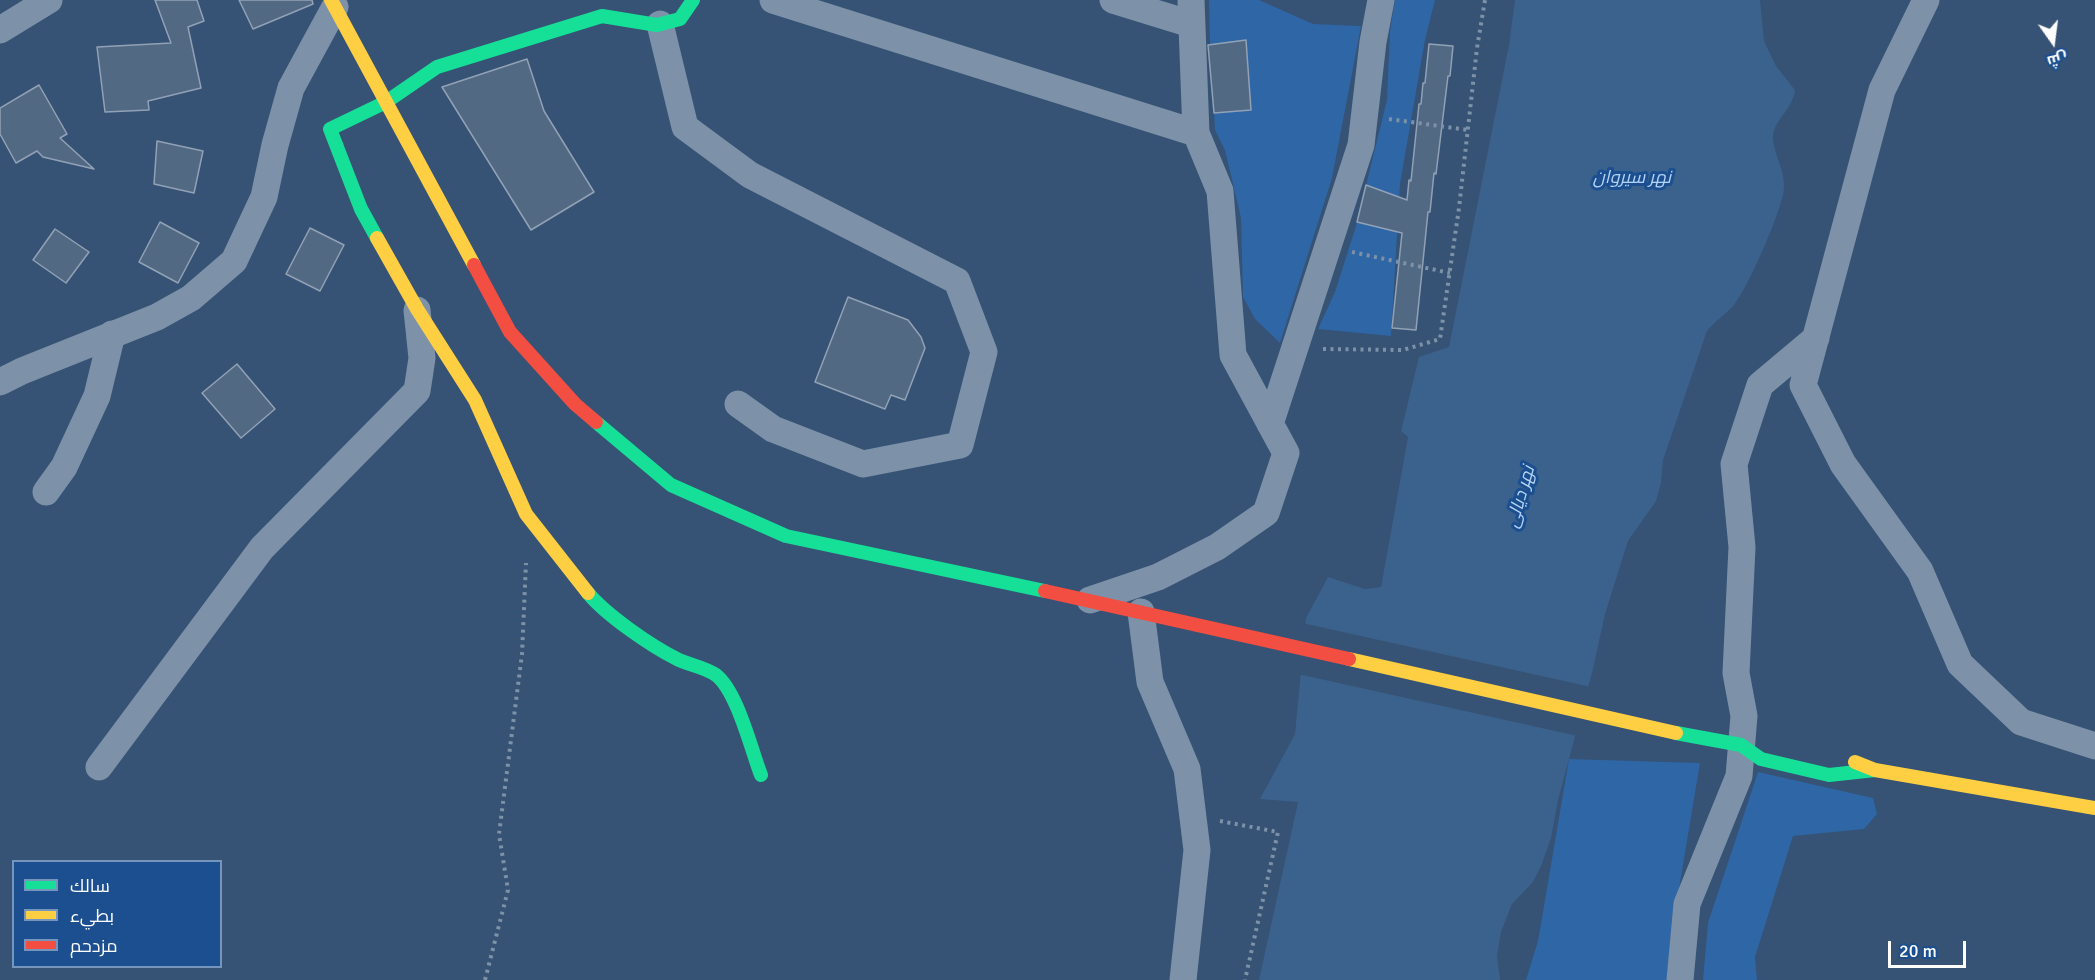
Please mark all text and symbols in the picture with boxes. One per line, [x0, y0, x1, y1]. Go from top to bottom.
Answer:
north arrow [2023, 12, 2083, 72]
text: ش [2045, 47, 2070, 72]
water label: نهر سیروان [1593, 167, 1671, 189]
water label: نهر ديالى [1502, 464, 1540, 530]
legend [12, 860, 222, 968]
text: سالك [70, 875, 110, 897]
text: بطيء [70, 905, 114, 927]
scale bar [1891, 929, 1969, 967]
text: مزدحم [70, 935, 118, 957]
text: 20 m [1899, 940, 1937, 962]

